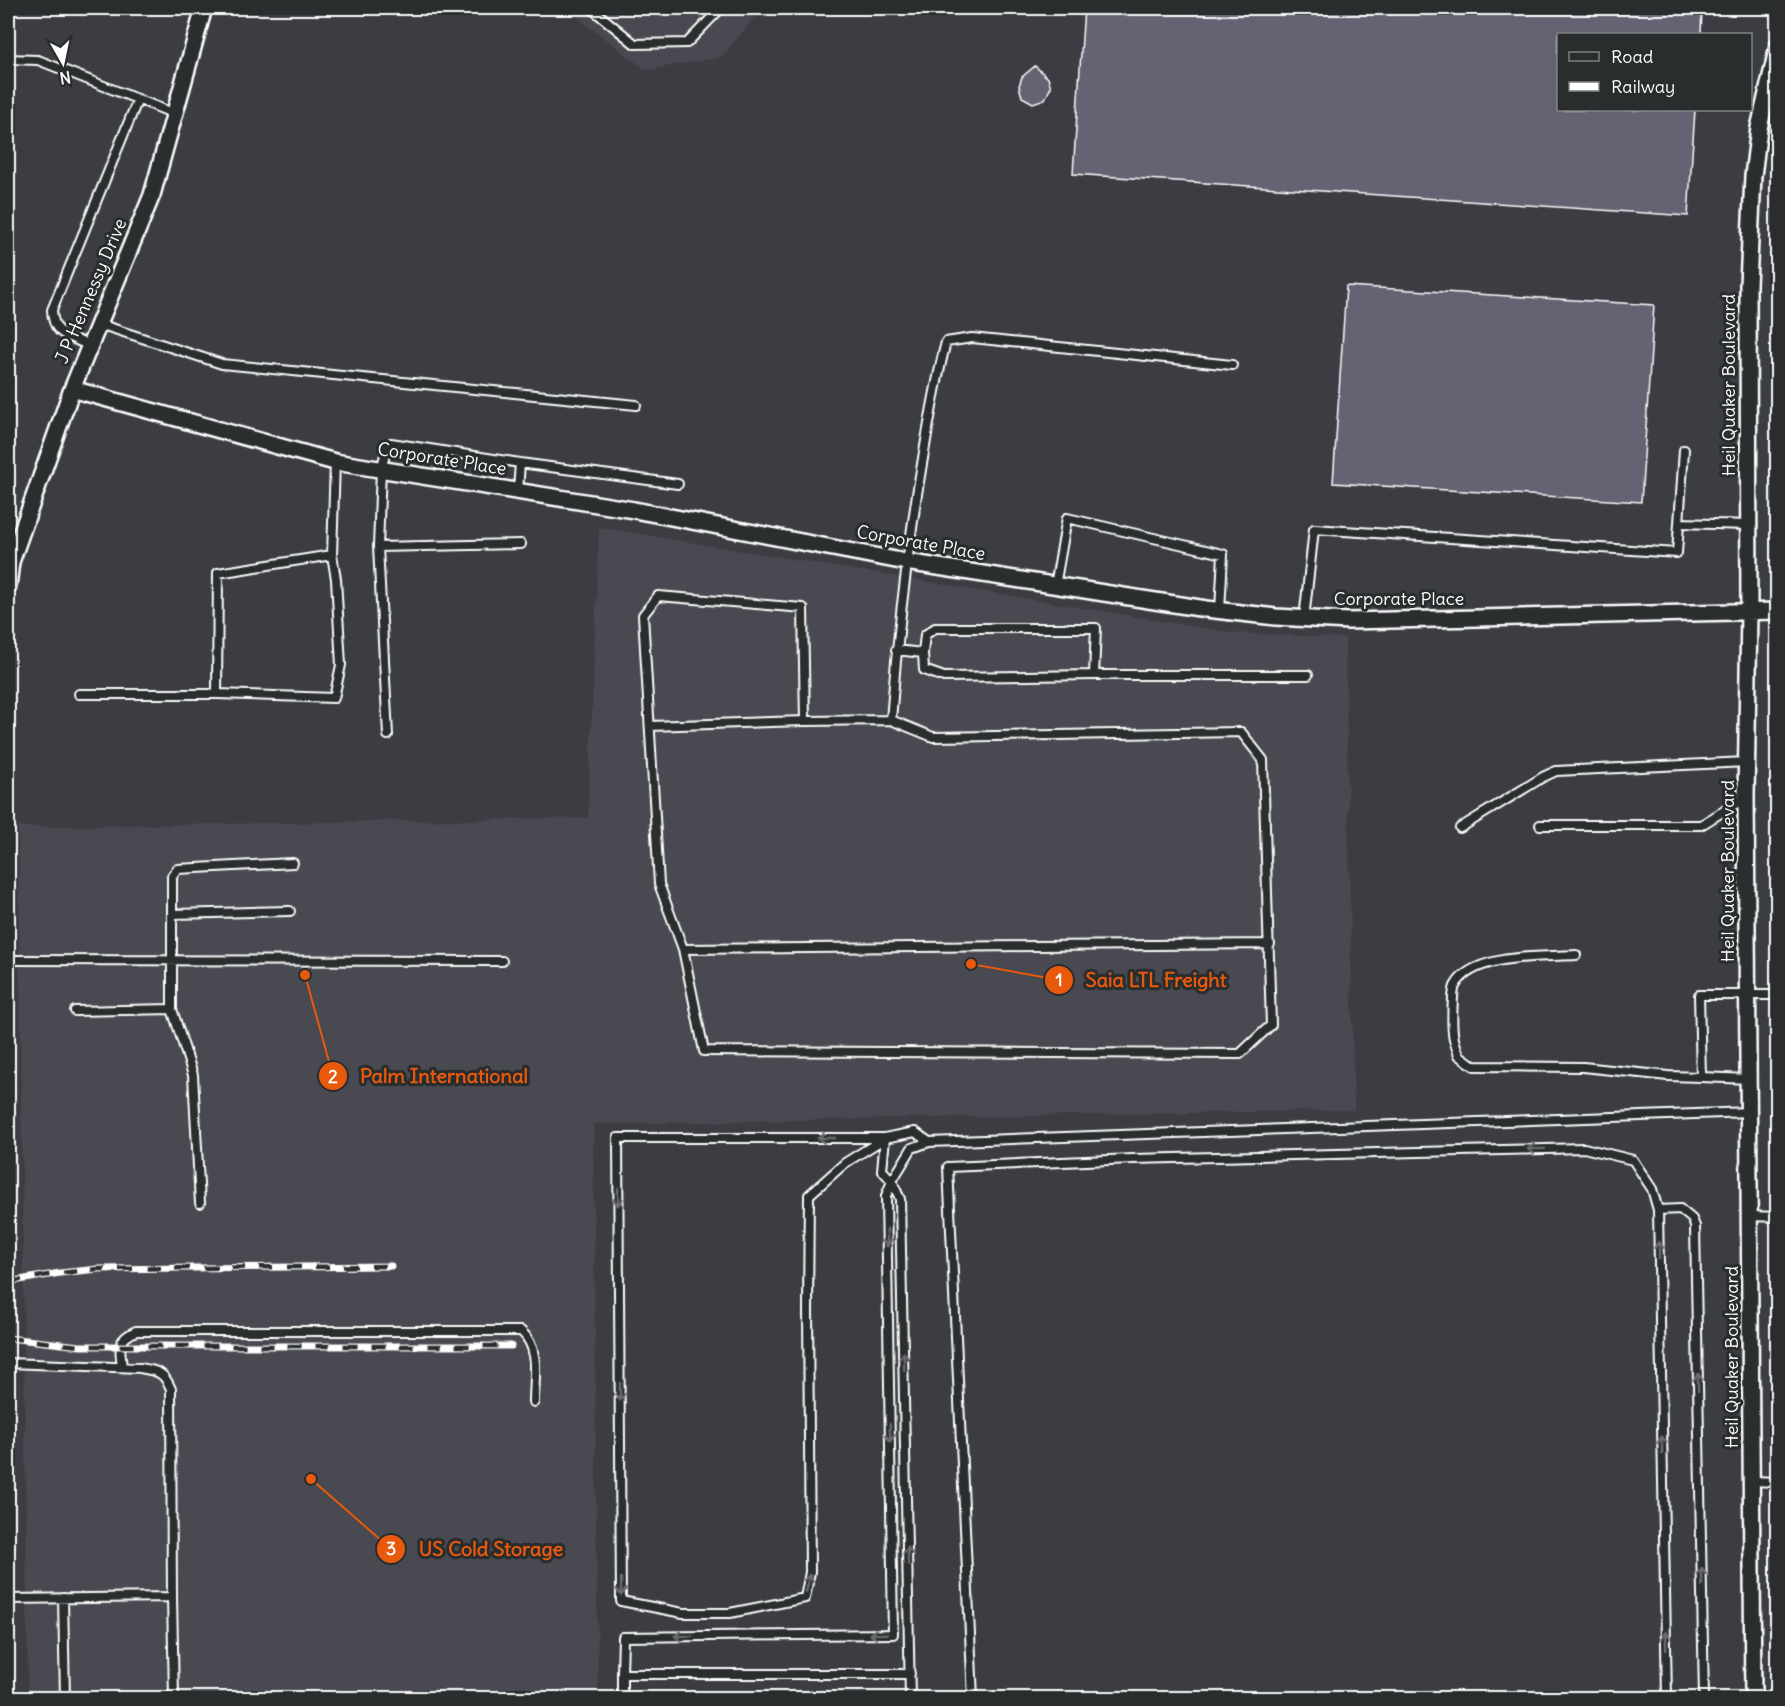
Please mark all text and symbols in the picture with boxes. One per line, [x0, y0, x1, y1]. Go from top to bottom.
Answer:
north arrow [33, 33, 93, 93]
legend [1557, 33, 1752, 111]
text: Road [1611, 45, 1654, 68]
text: N [58, 67, 72, 89]
text: Railway [1611, 75, 1675, 98]
street label: J P Hennessy Drive [50, 215, 131, 367]
street label: Heil Quaker Boulevard [1717, 293, 1740, 476]
street label: Corporate Place [376, 437, 508, 480]
street label: Corporate Place [855, 520, 987, 565]
street label: Corporate Place [1334, 587, 1464, 610]
street label: Heil Quaker Boulevard [1716, 779, 1739, 962]
callout: Saia LTL Freight [1044, 961, 1239, 999]
text: Saia LTL Freight [1086, 967, 1227, 992]
text: 1 [1055, 968, 1063, 991]
callout: Palm International [318, 1057, 540, 1095]
text: Palm International [360, 1063, 528, 1088]
text: 2 [328, 1065, 338, 1088]
one-way arrow [817, 1132, 837, 1144]
one-way arrow [1526, 1143, 1546, 1155]
one-way arrow [613, 1186, 624, 1206]
one-way arrow [881, 1228, 893, 1248]
one-way arrow [1653, 1241, 1664, 1261]
street label: Heil Quaker Boulevard [1720, 1265, 1743, 1448]
one-way arrow [898, 1352, 909, 1372]
one-way arrow [1692, 1373, 1704, 1393]
one-way arrow [614, 1381, 626, 1401]
one-way arrow [884, 1423, 896, 1443]
one-way arrow [1657, 1436, 1668, 1456]
callout: US Cold Storage [376, 1530, 575, 1568]
text: US Cold Storage [419, 1536, 564, 1561]
text: 3 [386, 1537, 396, 1560]
one-way arrow [902, 1547, 913, 1567]
one-way arrow [1696, 1568, 1707, 1588]
one-way arrow [803, 1573, 814, 1593]
one-way arrow [615, 1576, 627, 1596]
one-way arrow [869, 1628, 889, 1640]
one-way arrow [674, 1630, 694, 1642]
one-way arrow [1660, 1631, 1672, 1651]

